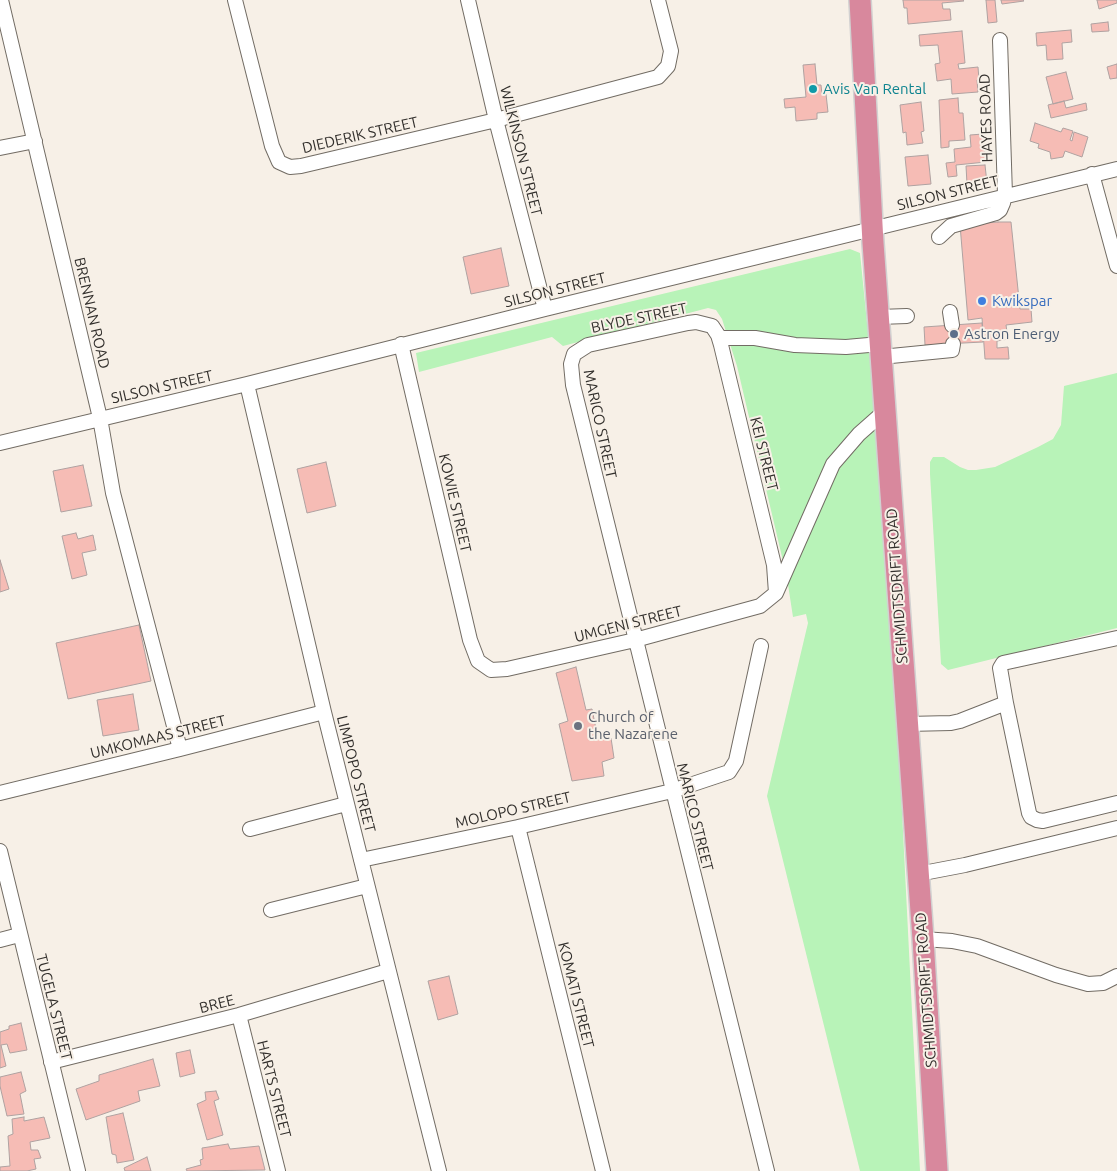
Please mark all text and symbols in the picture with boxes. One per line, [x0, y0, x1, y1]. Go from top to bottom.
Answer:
street label: HAYES ROAD [975, 73, 997, 163]
place label: Avis Van Rental [823, 80, 926, 98]
marker: Avis Van Rental [807, 83, 819, 95]
street label: WILKINSON STREET [496, 84, 546, 218]
street label: DIEDERIK STREET [300, 113, 420, 157]
street label: SILSON STREET [895, 172, 1001, 214]
street label: BRENNAN ROAD [70, 256, 114, 370]
street label: SILSON STREET [502, 269, 608, 311]
place label: Kwikspar [992, 292, 1052, 310]
marker: Kwikspar [976, 295, 988, 307]
street label: BLYDE STREET [589, 299, 689, 337]
place label: Astron Energy [964, 325, 1060, 343]
marker: Astron Energy [948, 328, 960, 340]
street label: SILSON STREET [109, 367, 215, 407]
street label: MARICO STREET [580, 368, 620, 480]
street label: KEI STREET [746, 415, 782, 493]
street label: KOWIE STREET [435, 452, 475, 554]
street label: SCHMIDTSDRIFT ROAD [883, 508, 911, 664]
street label: UMGENI STREET [572, 602, 684, 646]
place label: Church of the Nazarene [588, 708, 678, 743]
street label: UMKOMAAS STREET [88, 711, 228, 763]
street label: LIMPOPO STREET [333, 714, 379, 834]
marker: Church of the Nazarene [572, 720, 584, 732]
street label: MARICO STREET [673, 761, 717, 873]
street label: MOLOPO STREET [453, 788, 573, 832]
street label: SCHMIDTSDRIFT ROAD [912, 912, 940, 1068]
street label: KOMATI STREET [554, 940, 598, 1050]
street label: TUGELA STREET [32, 952, 76, 1062]
street label: BREE [197, 991, 237, 1017]
street label: HARTS STREET [253, 1038, 295, 1140]

